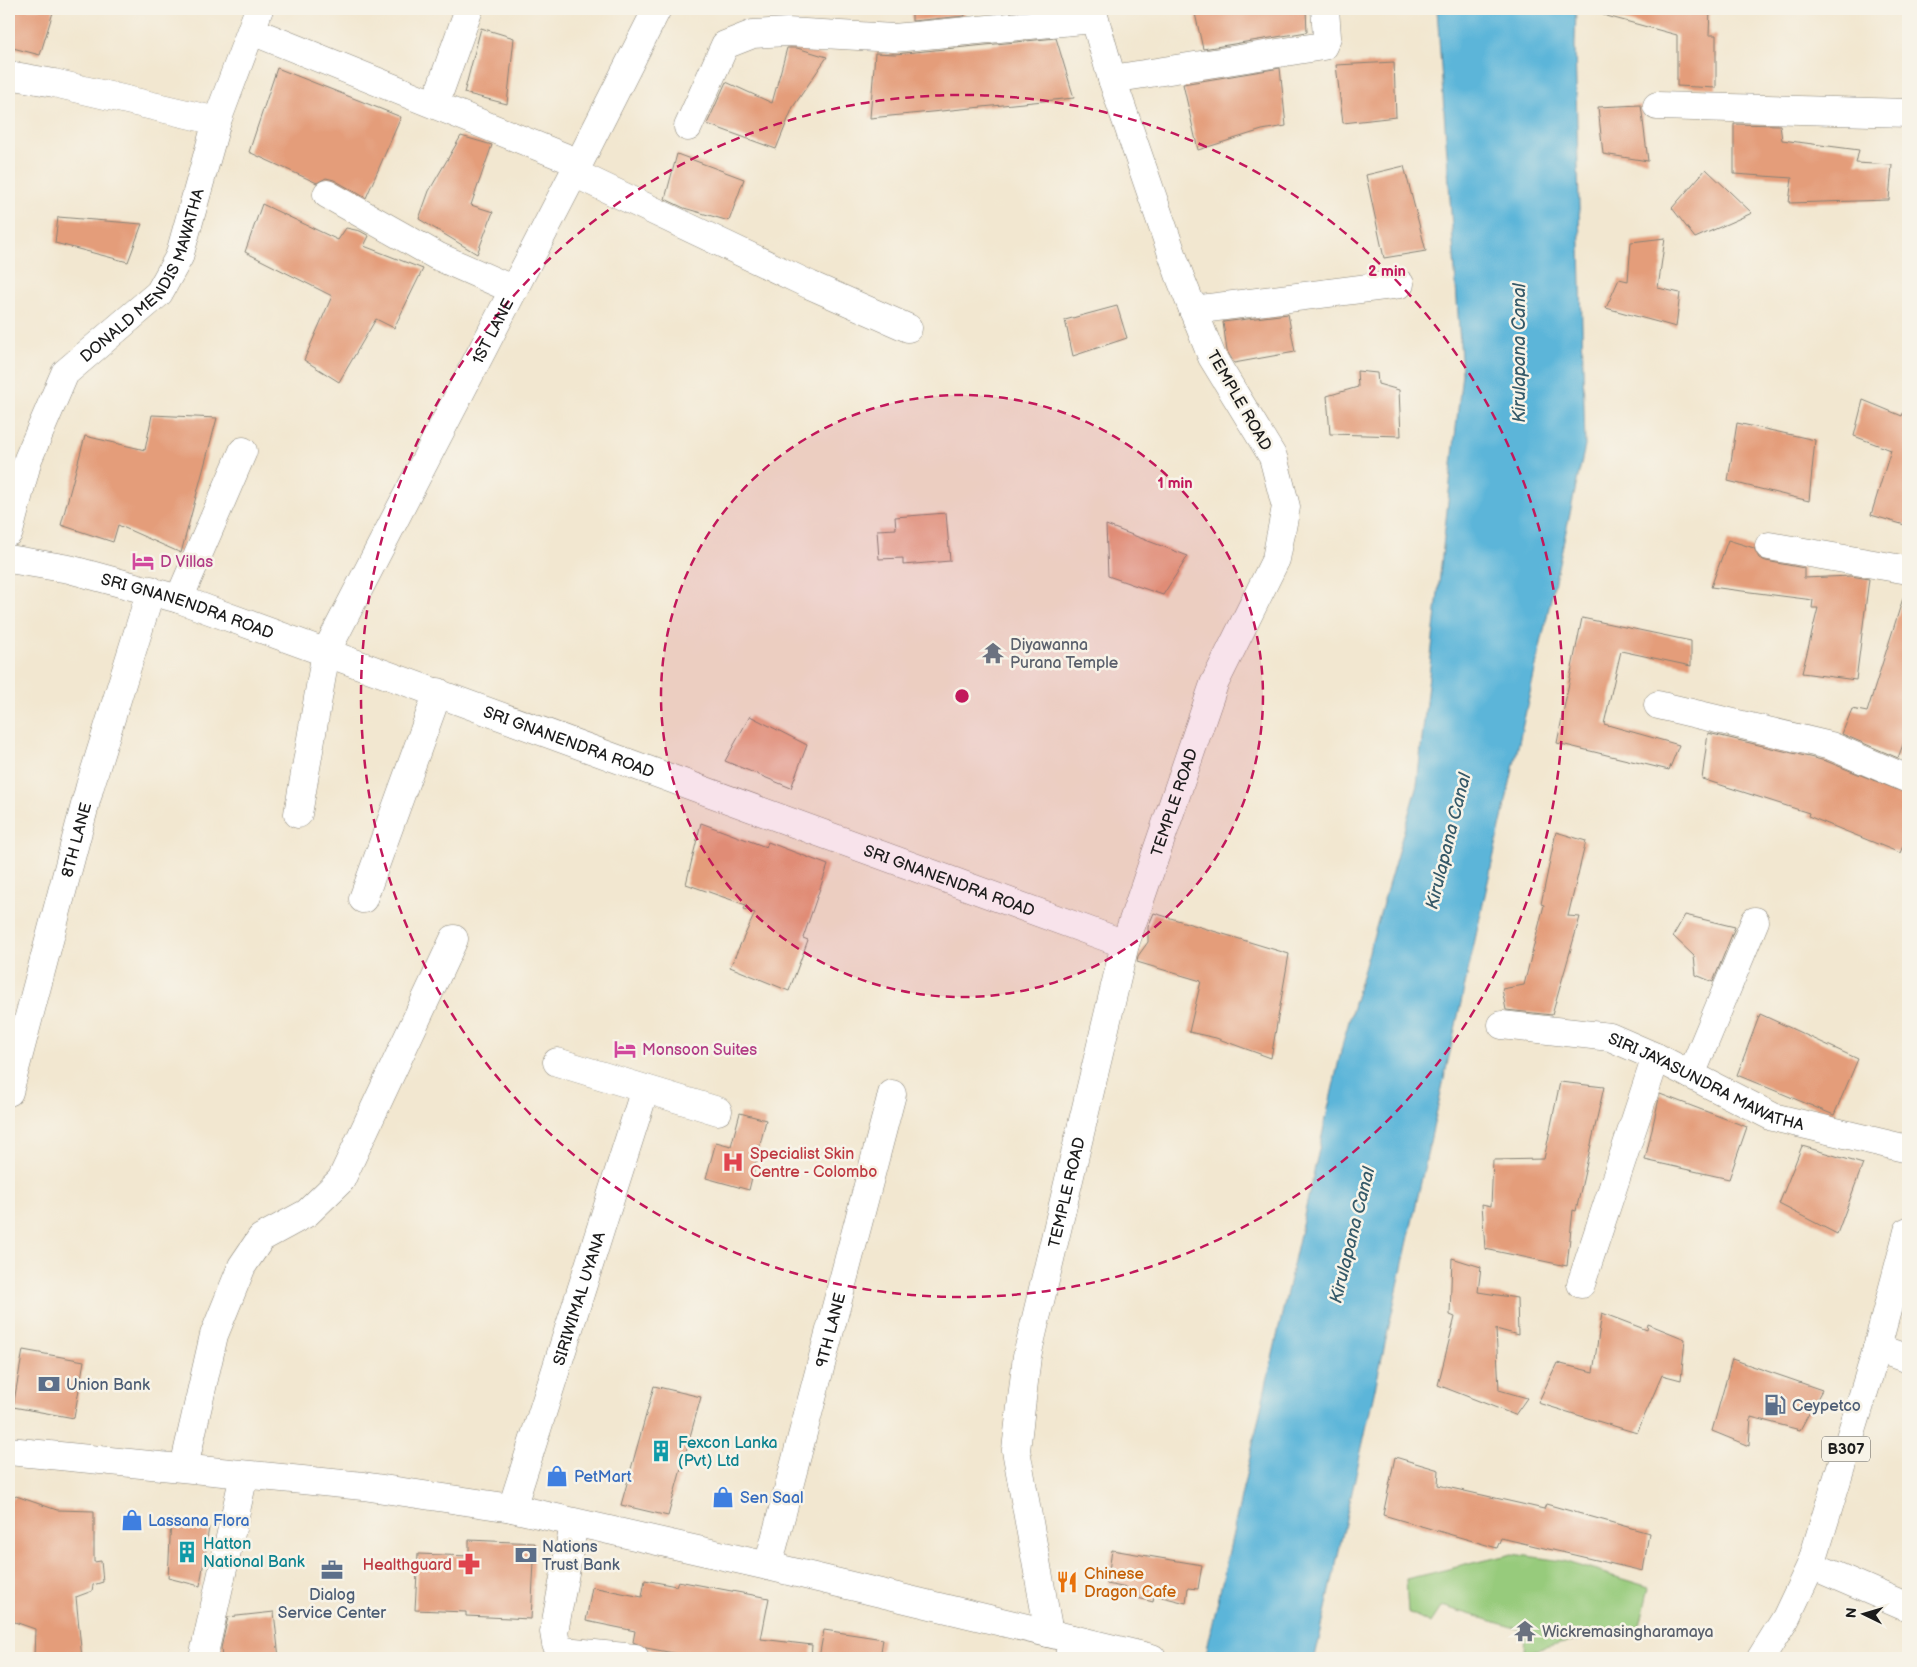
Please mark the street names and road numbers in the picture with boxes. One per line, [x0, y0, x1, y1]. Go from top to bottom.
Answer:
street label: DONALD MENDIS MAWATHA [77, 186, 209, 367]
street label: 1ST LANE [469, 296, 518, 368]
street label: TEMPLE ROAD [1202, 347, 1275, 454]
street label: SRI GNANENDRA ROAD [99, 570, 276, 644]
street label: SRI GNANENDRA ROAD [480, 703, 657, 783]
street label: TEMPLE ROAD [1148, 746, 1202, 859]
street label: 8TH LANE [58, 801, 96, 880]
street label: SRI GNANENDRA ROAD [861, 842, 1037, 921]
street label: SIRI JAYASUNDRA MAWATHA [1605, 1029, 1806, 1135]
street label: TEMPLE ROAD [1045, 1135, 1090, 1250]
street label: SIRIWIMAL UYANA [550, 1229, 610, 1368]
street label: 9TH LANE [813, 1291, 850, 1370]
road number: B307 [1822, 1436, 1870, 1462]

